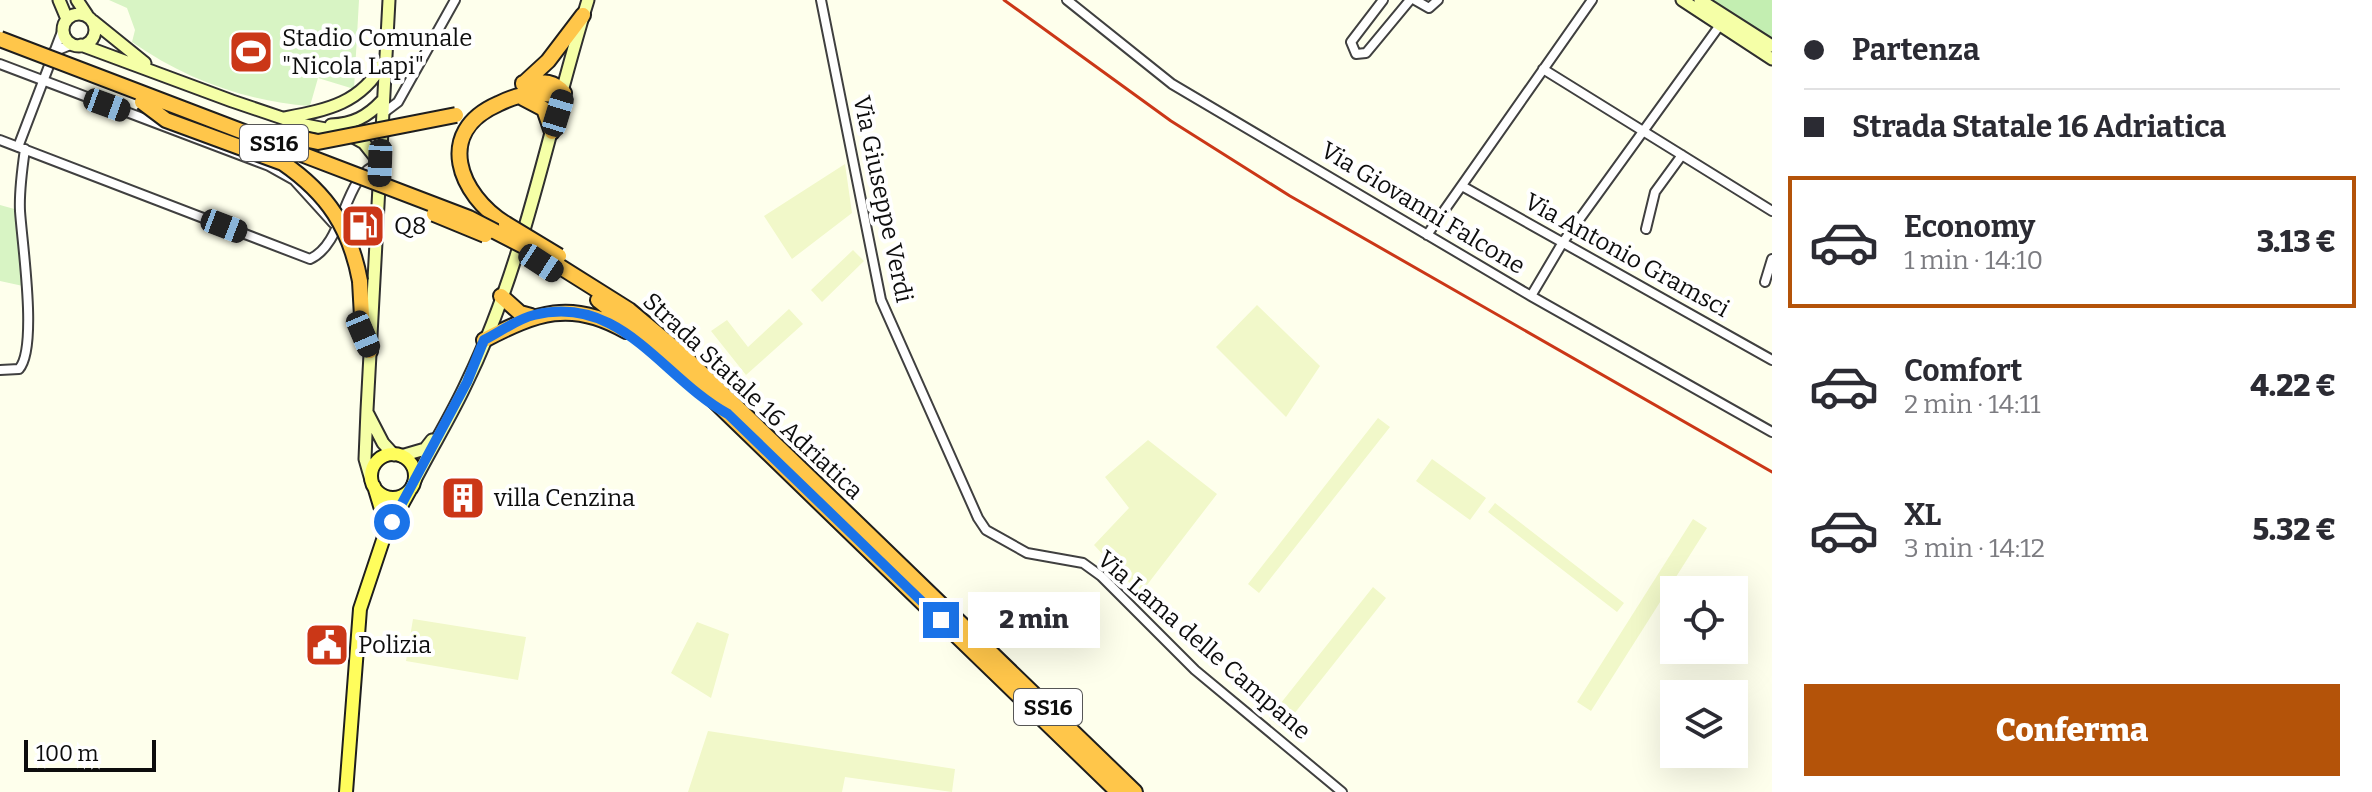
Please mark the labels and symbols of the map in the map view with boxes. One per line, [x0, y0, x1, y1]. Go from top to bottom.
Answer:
place label: Stadio Comunale "Nicola Lapi" [282, 24, 472, 80]
sports icon: Stadio Comunale "Nicola Lapi" [227, 28, 275, 76]
car [80, 86, 134, 124]
car [540, 87, 576, 139]
street label: Via Giuseppe Verdi [847, 93, 919, 305]
road number: SS16 [240, 125, 308, 161]
street label: Via Giovanni Falcone [1316, 136, 1530, 280]
car [367, 139, 393, 187]
street label: Via Antonio Gramsci [1520, 187, 1734, 323]
fuel station icon: Q8 [339, 202, 387, 250]
car [197, 206, 251, 246]
place label: Q8 [394, 212, 427, 240]
car [514, 240, 568, 286]
street label: Strada Statale 16 Adriatica [637, 287, 869, 505]
car [343, 307, 383, 361]
building icon: villa Cenzina [439, 474, 487, 522]
place label: villa Cenzina [493, 484, 635, 512]
route start [374, 504, 410, 540]
street label: Via Lama delle Campane [1092, 545, 1316, 745]
callout: 2 min [969, 592, 1101, 648]
route end [923, 602, 959, 638]
public building icon: Polizia [303, 621, 351, 669]
place label: Polizia [358, 631, 431, 659]
road number: SS16 [1014, 689, 1082, 725]
scale bar [24, 736, 156, 772]

